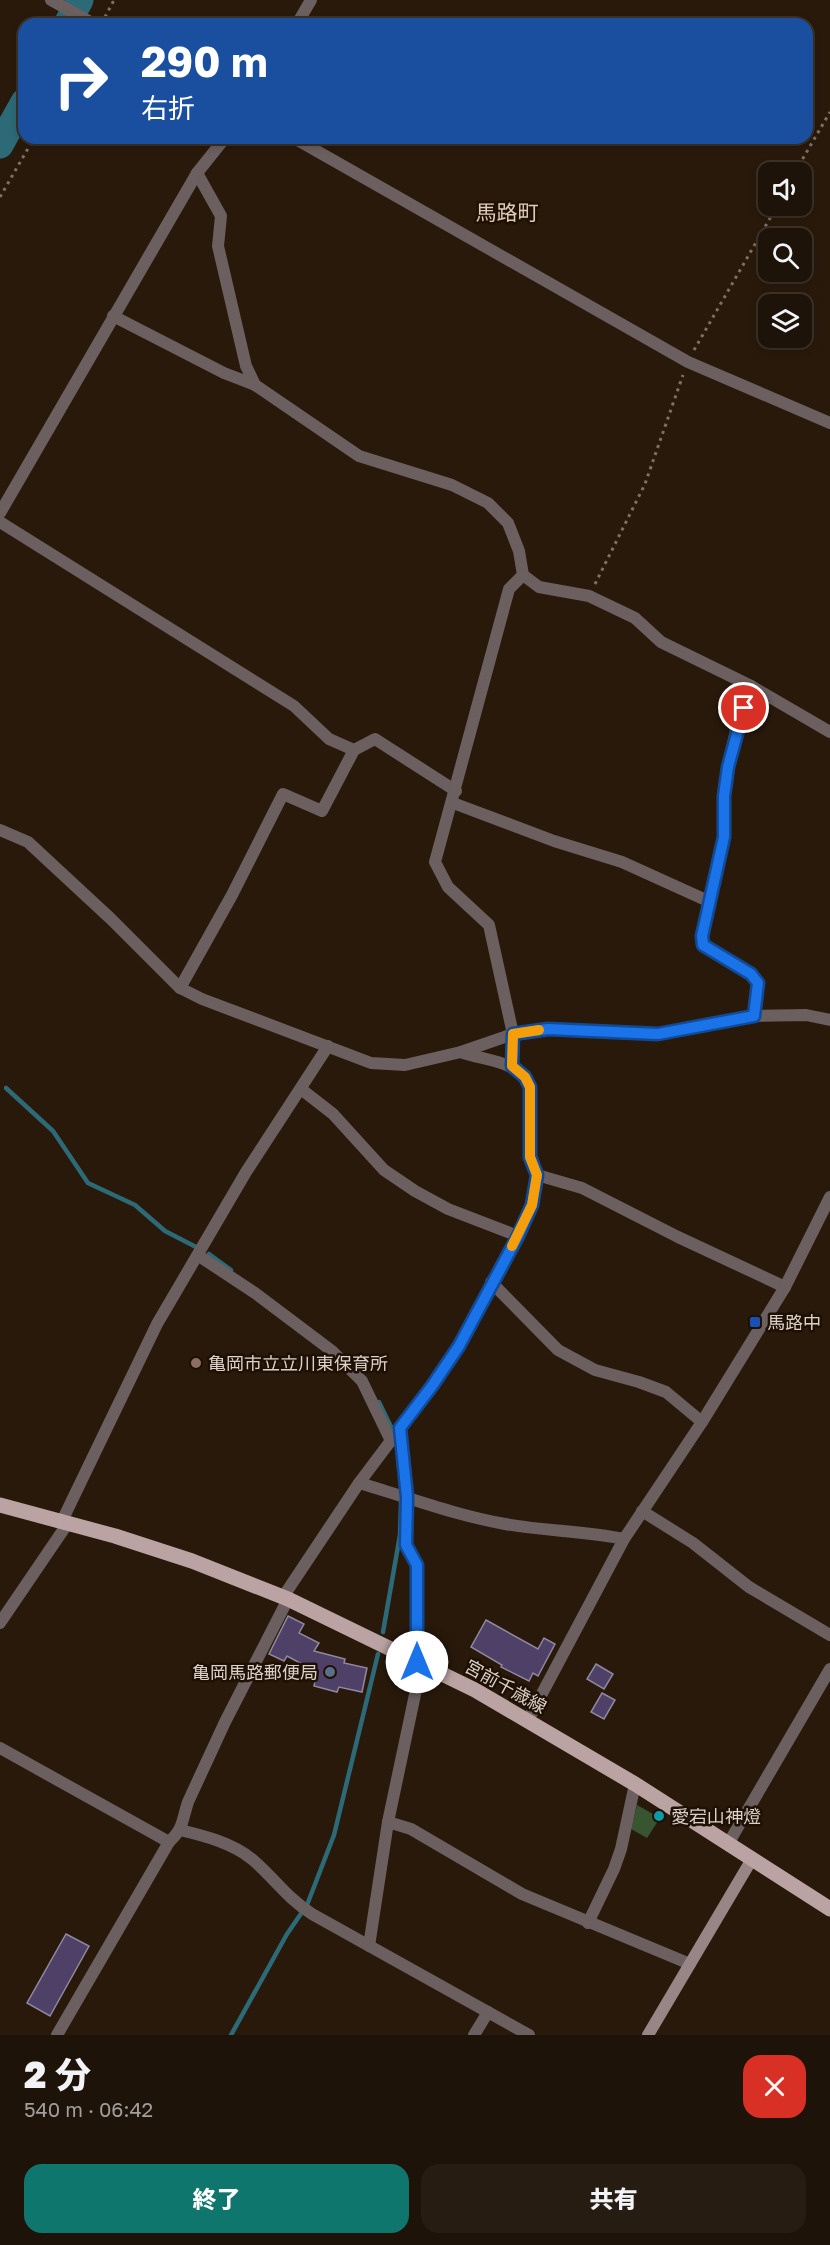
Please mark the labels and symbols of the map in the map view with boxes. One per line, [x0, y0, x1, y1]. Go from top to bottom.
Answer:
district label: 馬路町 [476, 199, 539, 225]
pin [718, 682, 769, 733]
place label: 馬路中 [767, 1311, 821, 1333]
marker: 馬路中 [748, 1315, 762, 1329]
place label: 亀岡市立立川東保育所 [208, 1352, 388, 1374]
marker: 亀岡市立立川東保育所 [189, 1356, 203, 1370]
position arrow [385, 1630, 449, 1694]
street label: 宮前千歳線 [461, 1655, 551, 1717]
place label: 亀岡馬路郵便局 [192, 1661, 318, 1683]
marker: 亀岡馬路郵便局 [323, 1665, 337, 1679]
place label: 愛宕山神燈 [671, 1805, 761, 1827]
marker: 愛宕山神燈 [652, 1809, 666, 1823]

